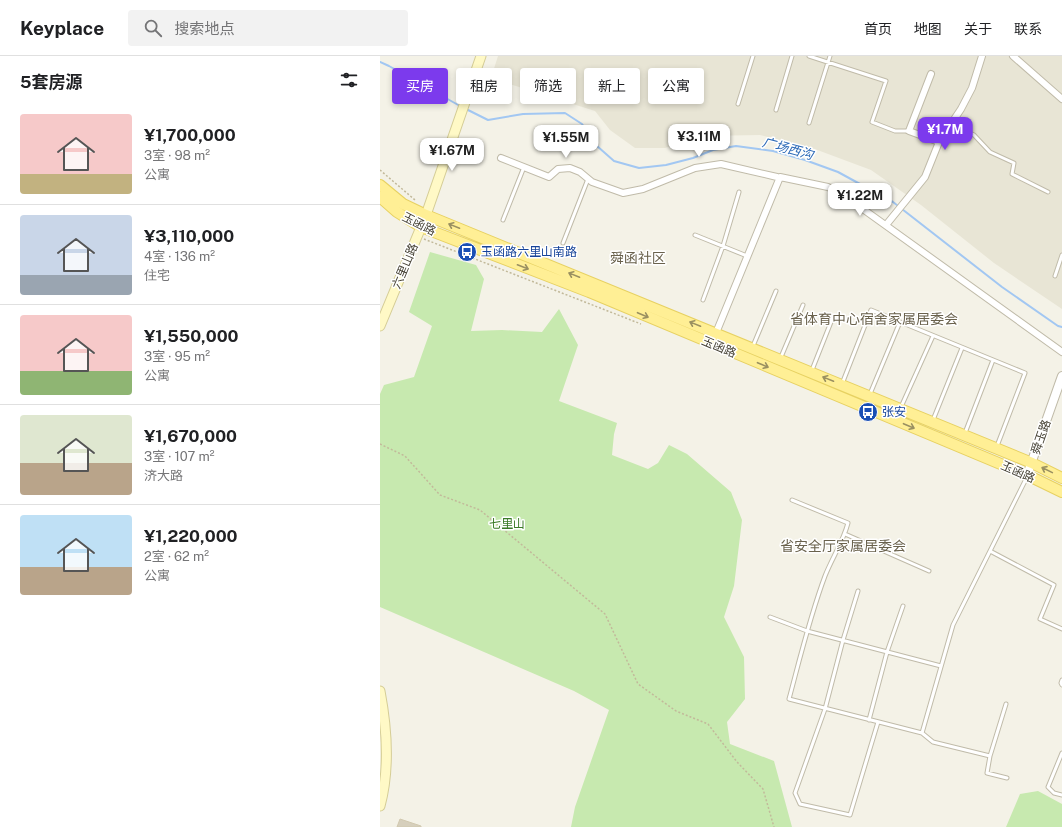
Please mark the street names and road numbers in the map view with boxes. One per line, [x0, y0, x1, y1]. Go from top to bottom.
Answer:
street label: 玉函路 [400, 210, 438, 238]
street label: 六里山路 [389, 241, 421, 291]
street label: 玉函路 [700, 334, 738, 360]
street label: 舜玉路 [1029, 418, 1053, 456]
street label: 玉函路 [999, 458, 1037, 486]

